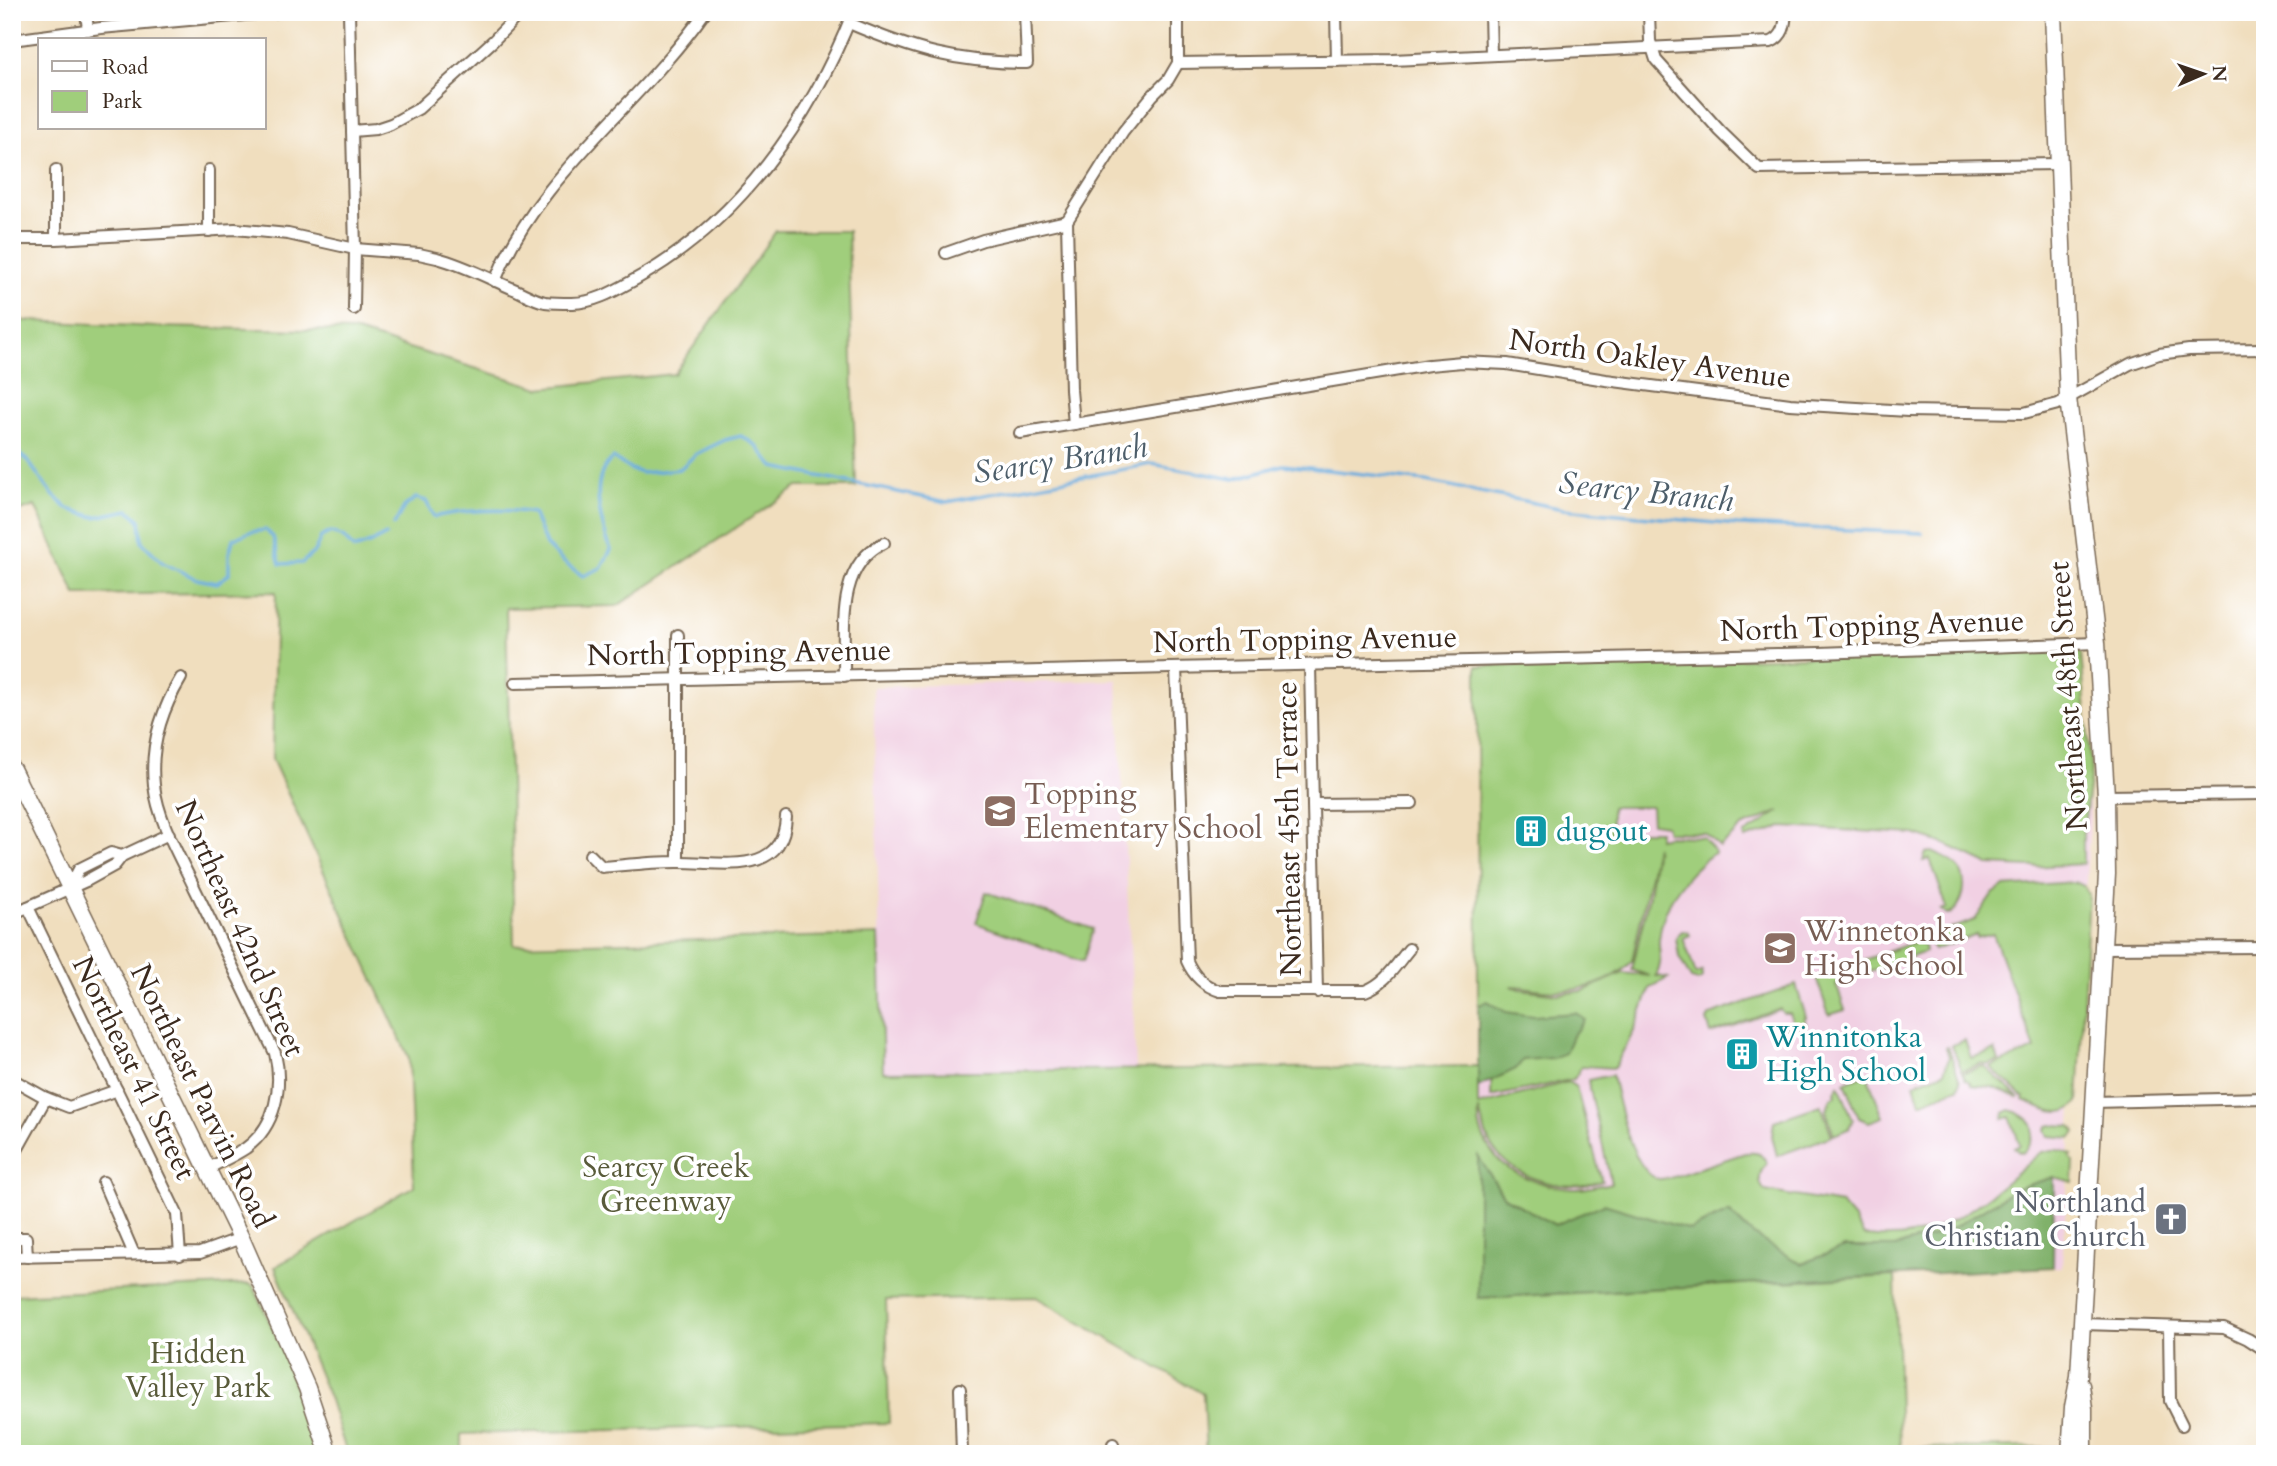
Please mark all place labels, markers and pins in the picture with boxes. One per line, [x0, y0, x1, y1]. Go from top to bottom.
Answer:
place label: Topping Elementary School [1024, 774, 1263, 849]
school or university icon: Topping Elementary School [981, 792, 1019, 830]
place label: dugout [1556, 811, 1648, 852]
building icon: dugout [1512, 812, 1550, 850]
place label: Winnetonka High School [1803, 911, 1965, 986]
school or university icon: Winnetonka High School [1761, 929, 1799, 967]
place label: Winnitonka High School [1765, 1017, 1926, 1092]
building icon: Winnitonka High School [1723, 1035, 1761, 1073]
place label: Northland Christian Church [1924, 1182, 2147, 1257]
church icon: Northland Christian Church [2152, 1200, 2190, 1238]

